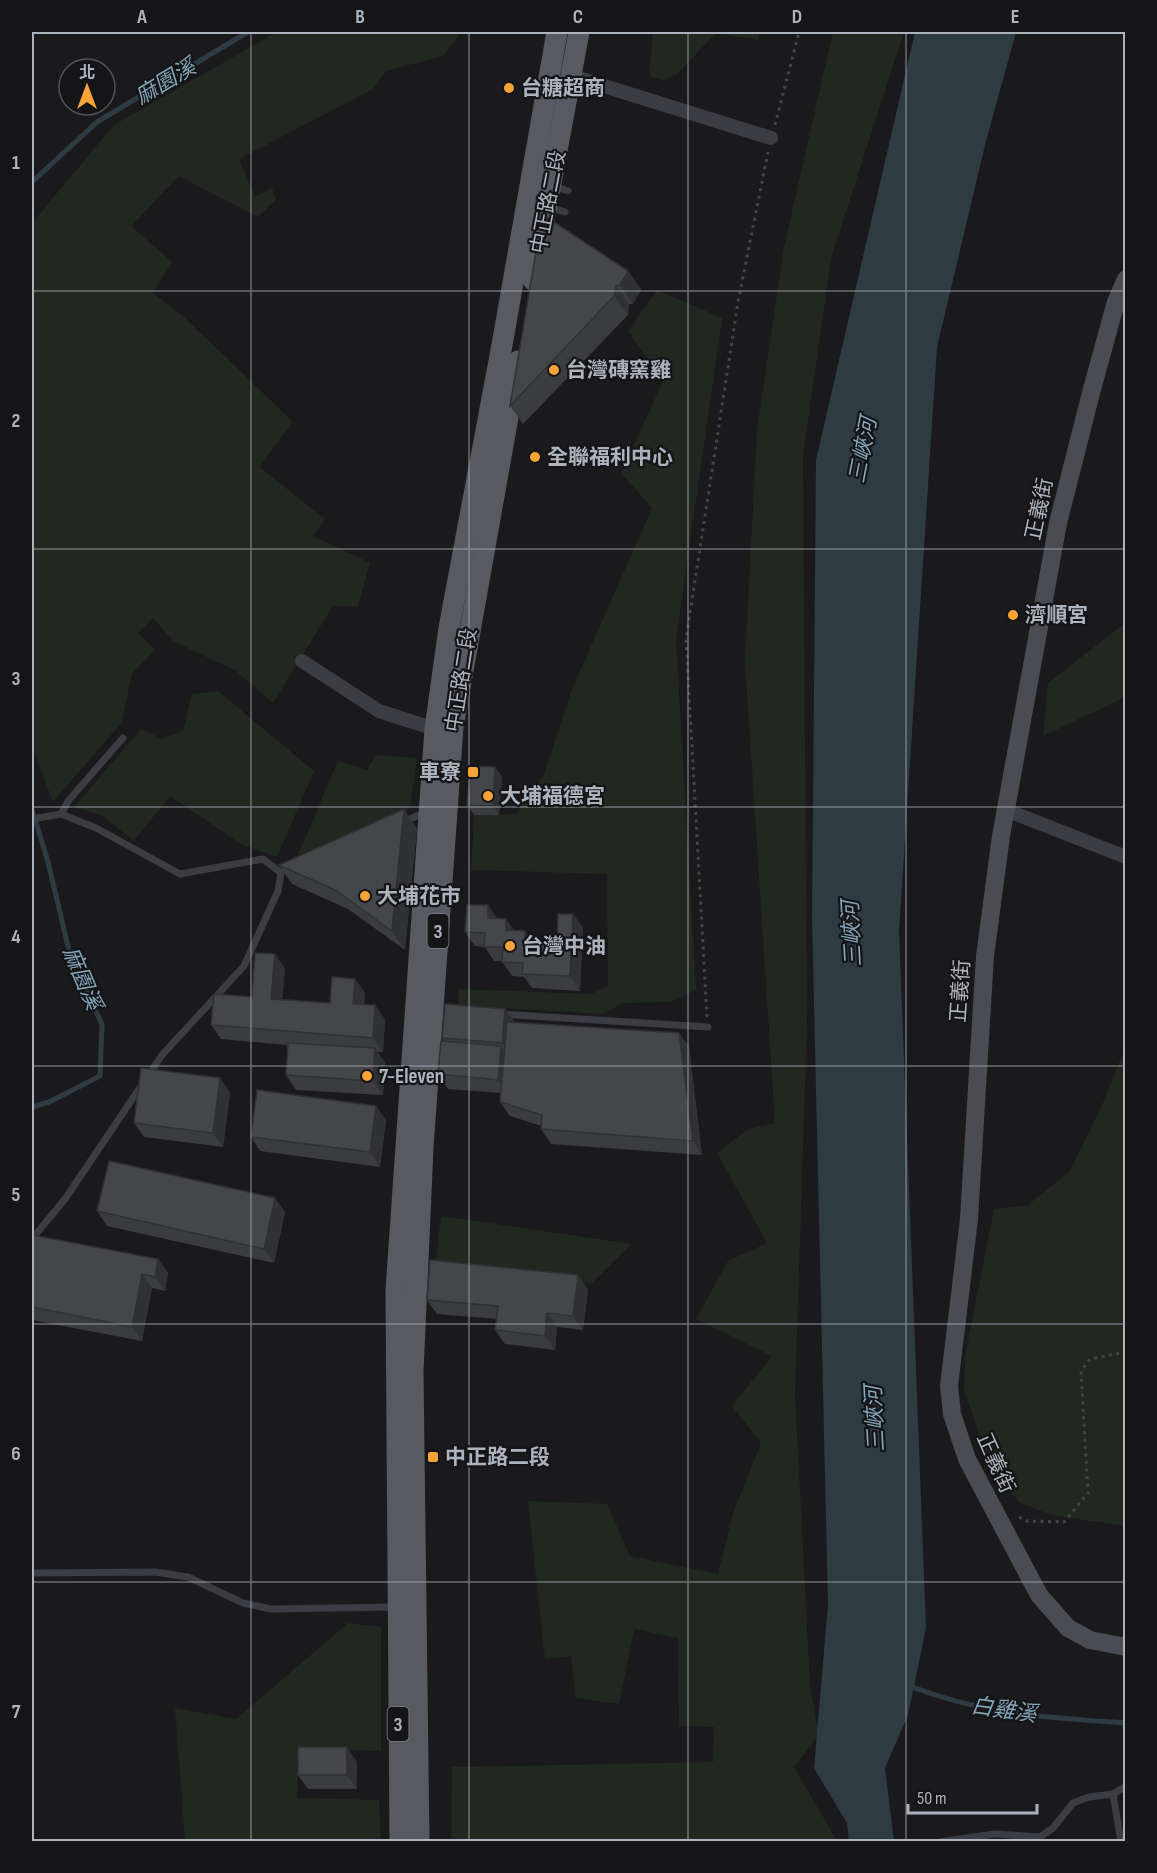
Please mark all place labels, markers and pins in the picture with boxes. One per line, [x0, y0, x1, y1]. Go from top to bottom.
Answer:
place label: 台糖超商 [521, 76, 605, 101]
marker: 台糖超商 [502, 81, 516, 95]
place label: 台灣磚窯雞 [566, 358, 671, 383]
marker: 台灣磚窯雞 [547, 363, 561, 377]
place label: 全聯福利中心 [547, 445, 673, 470]
marker: 全聯福利中心 [528, 450, 542, 464]
place label: 濟順宮 [1025, 603, 1088, 628]
marker: 濟順宮 [1006, 608, 1020, 622]
place label: 車寮 [419, 760, 461, 785]
marker: 車寮 [466, 765, 480, 779]
place label: 大埔福德宮 [500, 784, 605, 809]
marker: 大埔福德宮 [481, 789, 495, 803]
place label: 大埔花市 [377, 884, 461, 909]
marker: 大埔花市 [358, 889, 372, 903]
place label: 台灣中油 [522, 934, 606, 959]
marker: 台灣中油 [503, 939, 517, 953]
place label: 7-Eleven [379, 1064, 444, 1089]
marker: 7-Eleven [360, 1069, 374, 1083]
place label: 中正路二段 [445, 1445, 550, 1470]
marker: 中正路二段 [426, 1450, 440, 1464]

